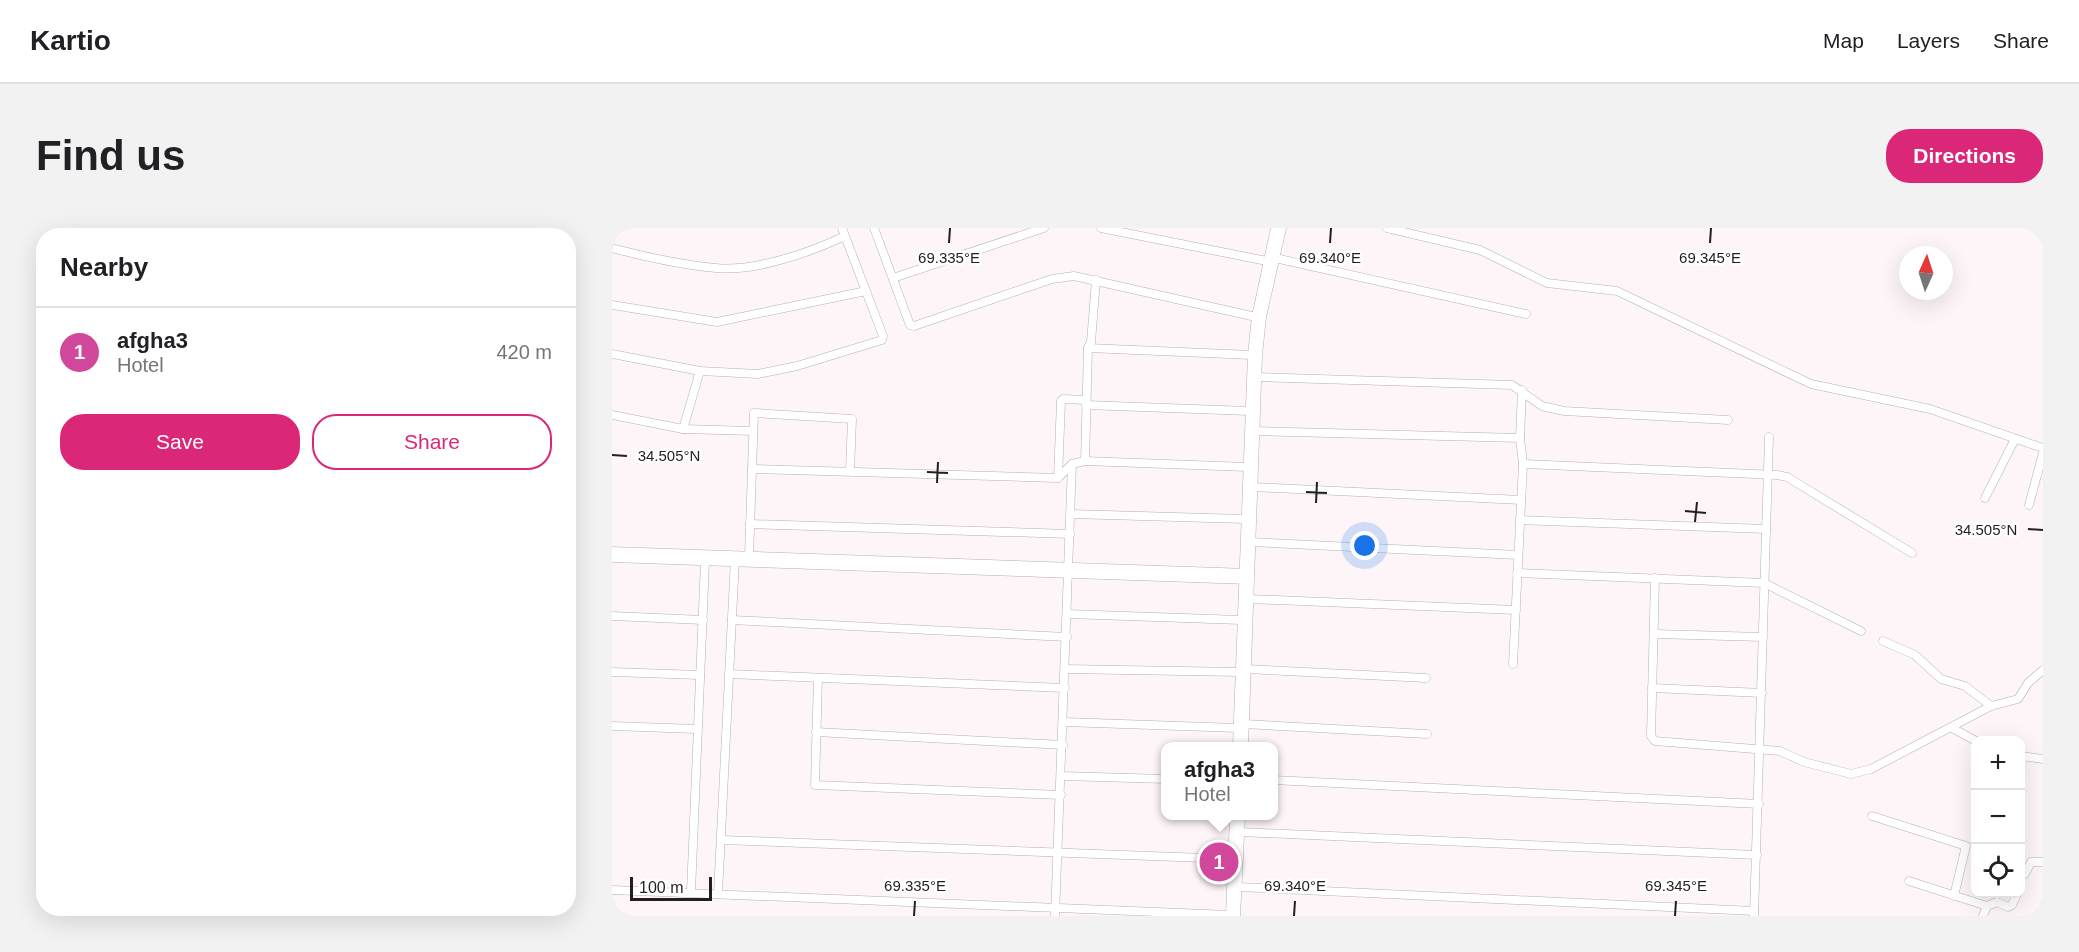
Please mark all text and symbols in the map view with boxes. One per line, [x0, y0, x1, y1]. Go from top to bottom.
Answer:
text: Kartio [30, 25, 111, 56]
text: Map [1823, 29, 1864, 52]
text: Layers [1897, 29, 1960, 52]
text: Share [1993, 29, 2049, 52]
button: Directions [1886, 129, 2043, 183]
text: Find us [36, 132, 185, 179]
north arrow [1899, 246, 1953, 300]
text: 69.335°E [918, 249, 980, 266]
text: 69.340°E [1299, 249, 1361, 266]
text: 69.345°E [1679, 249, 1741, 266]
text: Nearby [60, 252, 148, 282]
text: afgha3 [117, 328, 188, 353]
text: 1 [74, 341, 85, 363]
text: 420 m [496, 341, 552, 363]
text: Hotel [117, 354, 164, 376]
button: Save [60, 414, 300, 470]
button: Share [312, 414, 552, 470]
text: 34.505°N [638, 447, 700, 464]
text: 34.505°N [1955, 521, 2017, 538]
your location [1350, 531, 1379, 560]
map controls [1971, 736, 2025, 898]
button: + [1971, 736, 2025, 790]
popup [1161, 742, 1278, 820]
text: afgha3 [1184, 757, 1255, 782]
text: Hotel [1184, 783, 1231, 805]
button: − [1971, 790, 2025, 844]
pin: 1 [1200, 840, 1238, 884]
button: locate [1971, 844, 2025, 898]
scale bar [630, 874, 712, 902]
text: 69.335°E [884, 877, 946, 894]
text: 69.340°E [1264, 877, 1326, 894]
text: 69.345°E [1645, 877, 1707, 894]
text: 100 m [639, 879, 683, 896]

